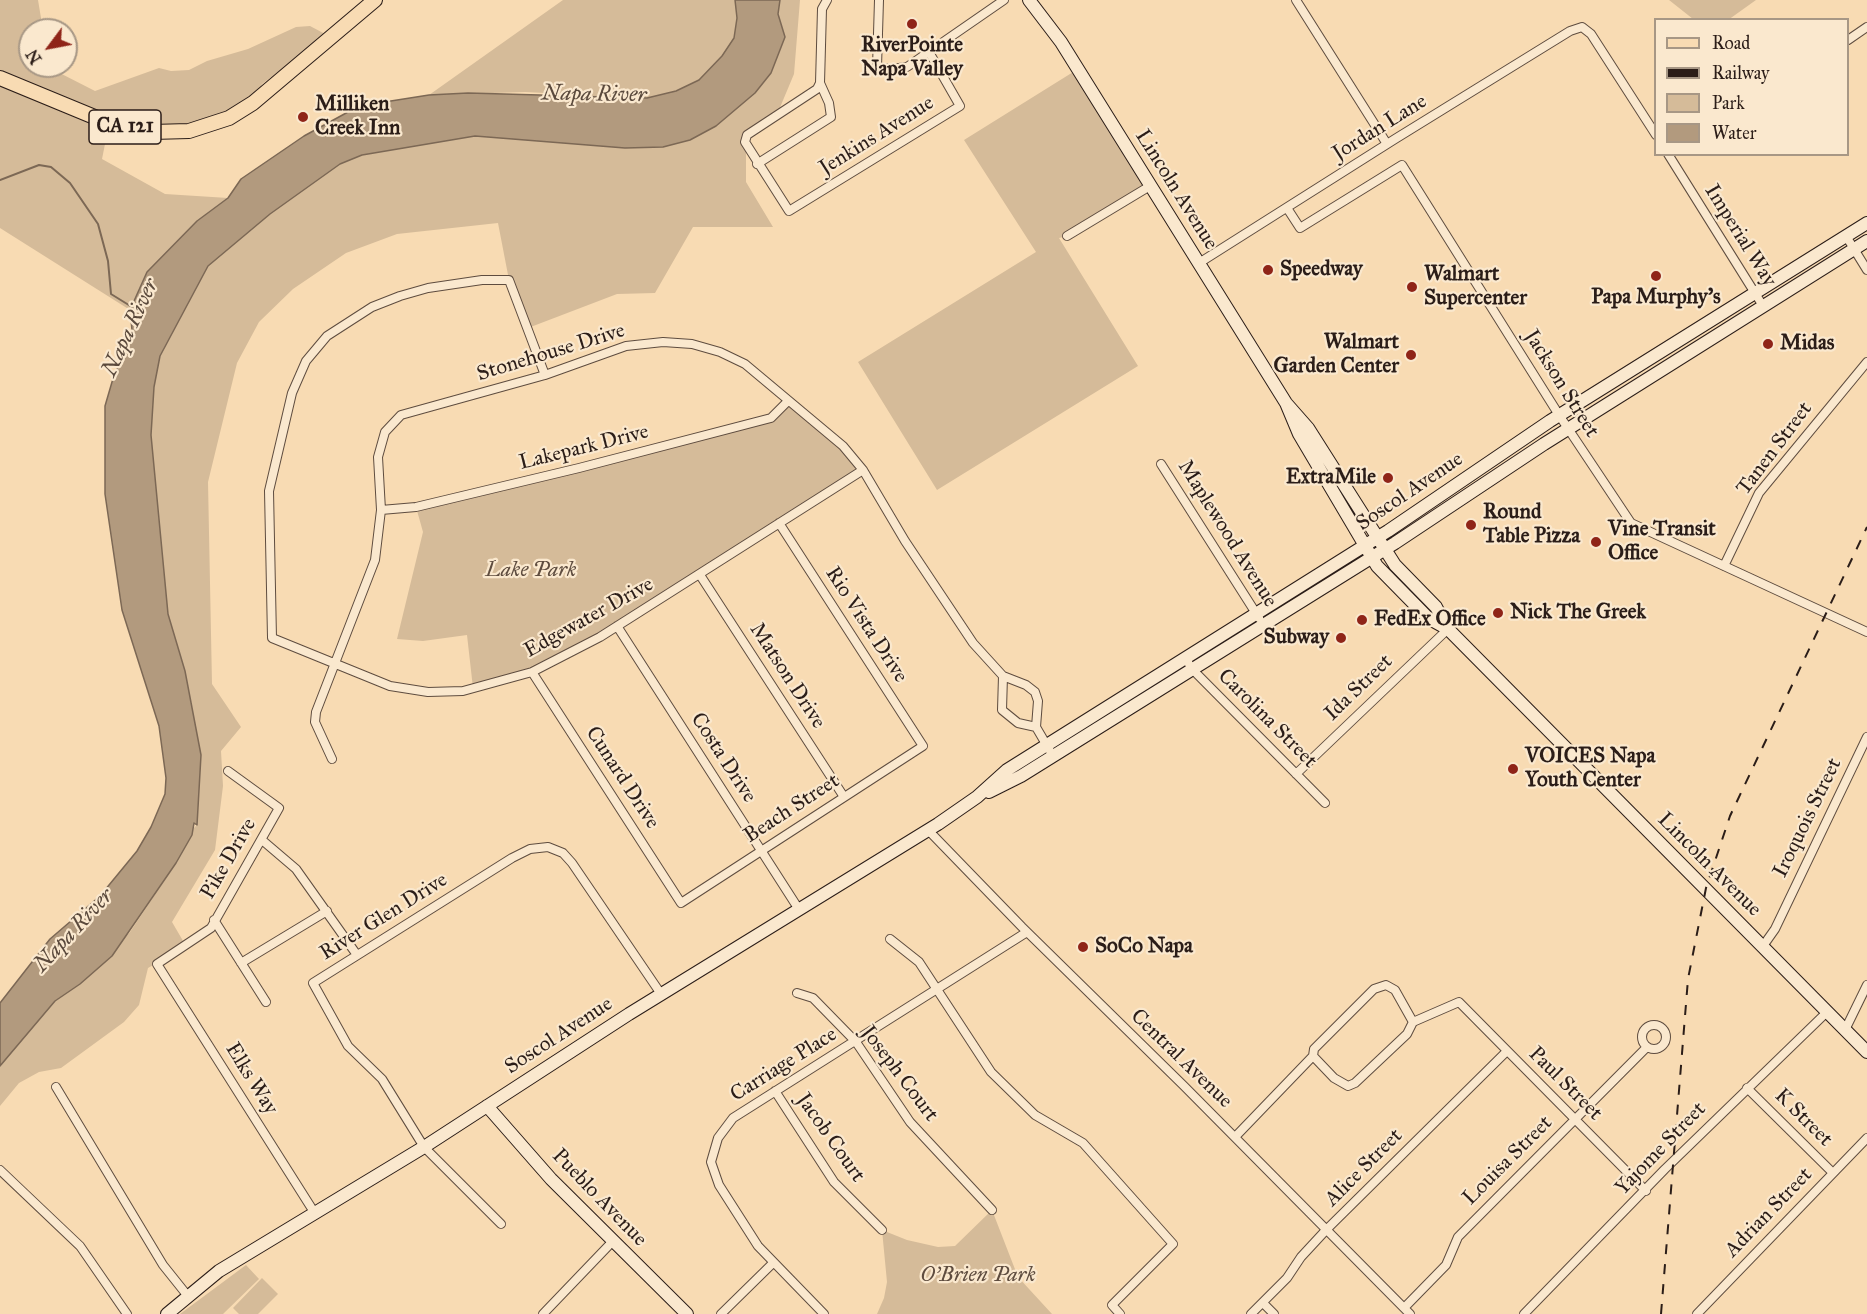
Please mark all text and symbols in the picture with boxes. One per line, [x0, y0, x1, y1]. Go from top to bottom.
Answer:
marker: RiverPointe Napa Valley [905, 17, 919, 31]
north arrow [18, 18, 78, 78]
legend [1654, 18, 1849, 156]
text: Road [1712, 32, 1750, 54]
place label: RiverPointe Napa Valley [861, 33, 963, 83]
text: N [22, 46, 46, 68]
text: Railway [1712, 62, 1769, 84]
water label: Napa River [541, 81, 647, 109]
street label: Jordan Lane [1328, 89, 1432, 167]
street label: Jenkins Avenue [815, 91, 939, 181]
place label: Milliken Creek Inn [315, 92, 400, 142]
text: Park [1712, 92, 1745, 114]
road number: CA 121 [89, 110, 161, 144]
marker: Milliken Creek Inn [296, 110, 310, 124]
text: Water [1712, 122, 1756, 144]
street label: Lincoln Avenue [1129, 125, 1223, 255]
street label: Imperial Way [1699, 180, 1781, 292]
place label: Speedway [1280, 257, 1363, 283]
place label: Walmart Supercenter [1424, 262, 1527, 312]
marker: Speedway [1261, 263, 1275, 277]
marker: Papa Murphy's [1649, 269, 1663, 283]
water label: Napa River [97, 275, 165, 381]
marker: Walmart Supercenter [1405, 280, 1419, 294]
place label: Papa Murphy's [1591, 285, 1721, 311]
street label: Stonehouse Drive [474, 319, 628, 387]
street label: Jackson Street [1518, 326, 1604, 442]
place label: Walmart Garden Center [1273, 330, 1399, 380]
place label: Midas [1780, 331, 1834, 357]
marker: Midas [1761, 337, 1775, 351]
marker: Walmart Garden Center [1404, 348, 1418, 362]
street label: Tanen Street [1732, 397, 1818, 501]
street label: Lakepark Drive [517, 420, 651, 476]
street label: Soscol Avenue [1352, 447, 1468, 537]
street label: Maplewood Avenue [1172, 456, 1282, 612]
place label: ExtraMile [1286, 465, 1376, 491]
marker: ExtraMile [1381, 471, 1395, 485]
place label: Round Table Pizza [1483, 500, 1580, 550]
place label: Vine Transit Office [1608, 517, 1716, 567]
marker: Round Table Pizza [1464, 518, 1478, 532]
marker: Vine Transit Office [1589, 535, 1603, 549]
park label: Lake Park [486, 558, 576, 584]
street label: Rio Vista Drive [819, 562, 913, 688]
street label: Edgewater Drive [520, 572, 658, 664]
place label: Nick The Greek [1510, 600, 1646, 626]
marker: Nick The Greek [1491, 606, 1505, 620]
place label: FedEx Office [1374, 607, 1486, 633]
marker: FedEx Office [1355, 613, 1369, 627]
street label: Matson Drive [744, 618, 830, 734]
place label: Subway [1264, 625, 1329, 651]
marker: Subway [1334, 631, 1348, 645]
street label: Ida Street [1320, 650, 1398, 726]
street label: Carolina Street [1212, 664, 1322, 774]
street label: Costa Drive [685, 708, 761, 808]
street label: Cunard Drive [580, 722, 664, 834]
place label: VOICES Napa Youth Center [1525, 744, 1655, 794]
street label: Iroquois Street [1768, 754, 1848, 882]
marker: VOICES Napa Youth Center [1506, 762, 1520, 776]
street label: Beach Street [740, 769, 844, 849]
street label: Lincoln Avenue [1652, 808, 1766, 922]
street label: Pike Drive [196, 814, 262, 904]
street label: River Glen Drive [316, 868, 452, 966]
water label: Napa River [29, 884, 119, 978]
place label: SoCo Napa [1095, 934, 1193, 960]
marker: SoCo Napa [1076, 940, 1090, 954]
street label: Soscol Avenue [500, 992, 618, 1080]
street label: Central Avenue [1125, 1004, 1237, 1114]
street label: Joseph Court [855, 1021, 943, 1127]
street label: Carriage Place [726, 1022, 842, 1108]
street label: Elks Way [219, 1038, 283, 1120]
street label: Paul Street [1523, 1042, 1607, 1126]
street label: K Street [1769, 1084, 1837, 1152]
street label: Jacob Court [790, 1089, 870, 1187]
street label: Yajome Street [1610, 1097, 1712, 1201]
street label: Louisa Street [1458, 1111, 1558, 1211]
street label: Alice Street [1320, 1124, 1408, 1212]
street label: Pueblo Avenue [546, 1144, 652, 1252]
street label: Adrian Street [1720, 1163, 1818, 1263]
park label: O'Brien Park [920, 1263, 1036, 1289]

